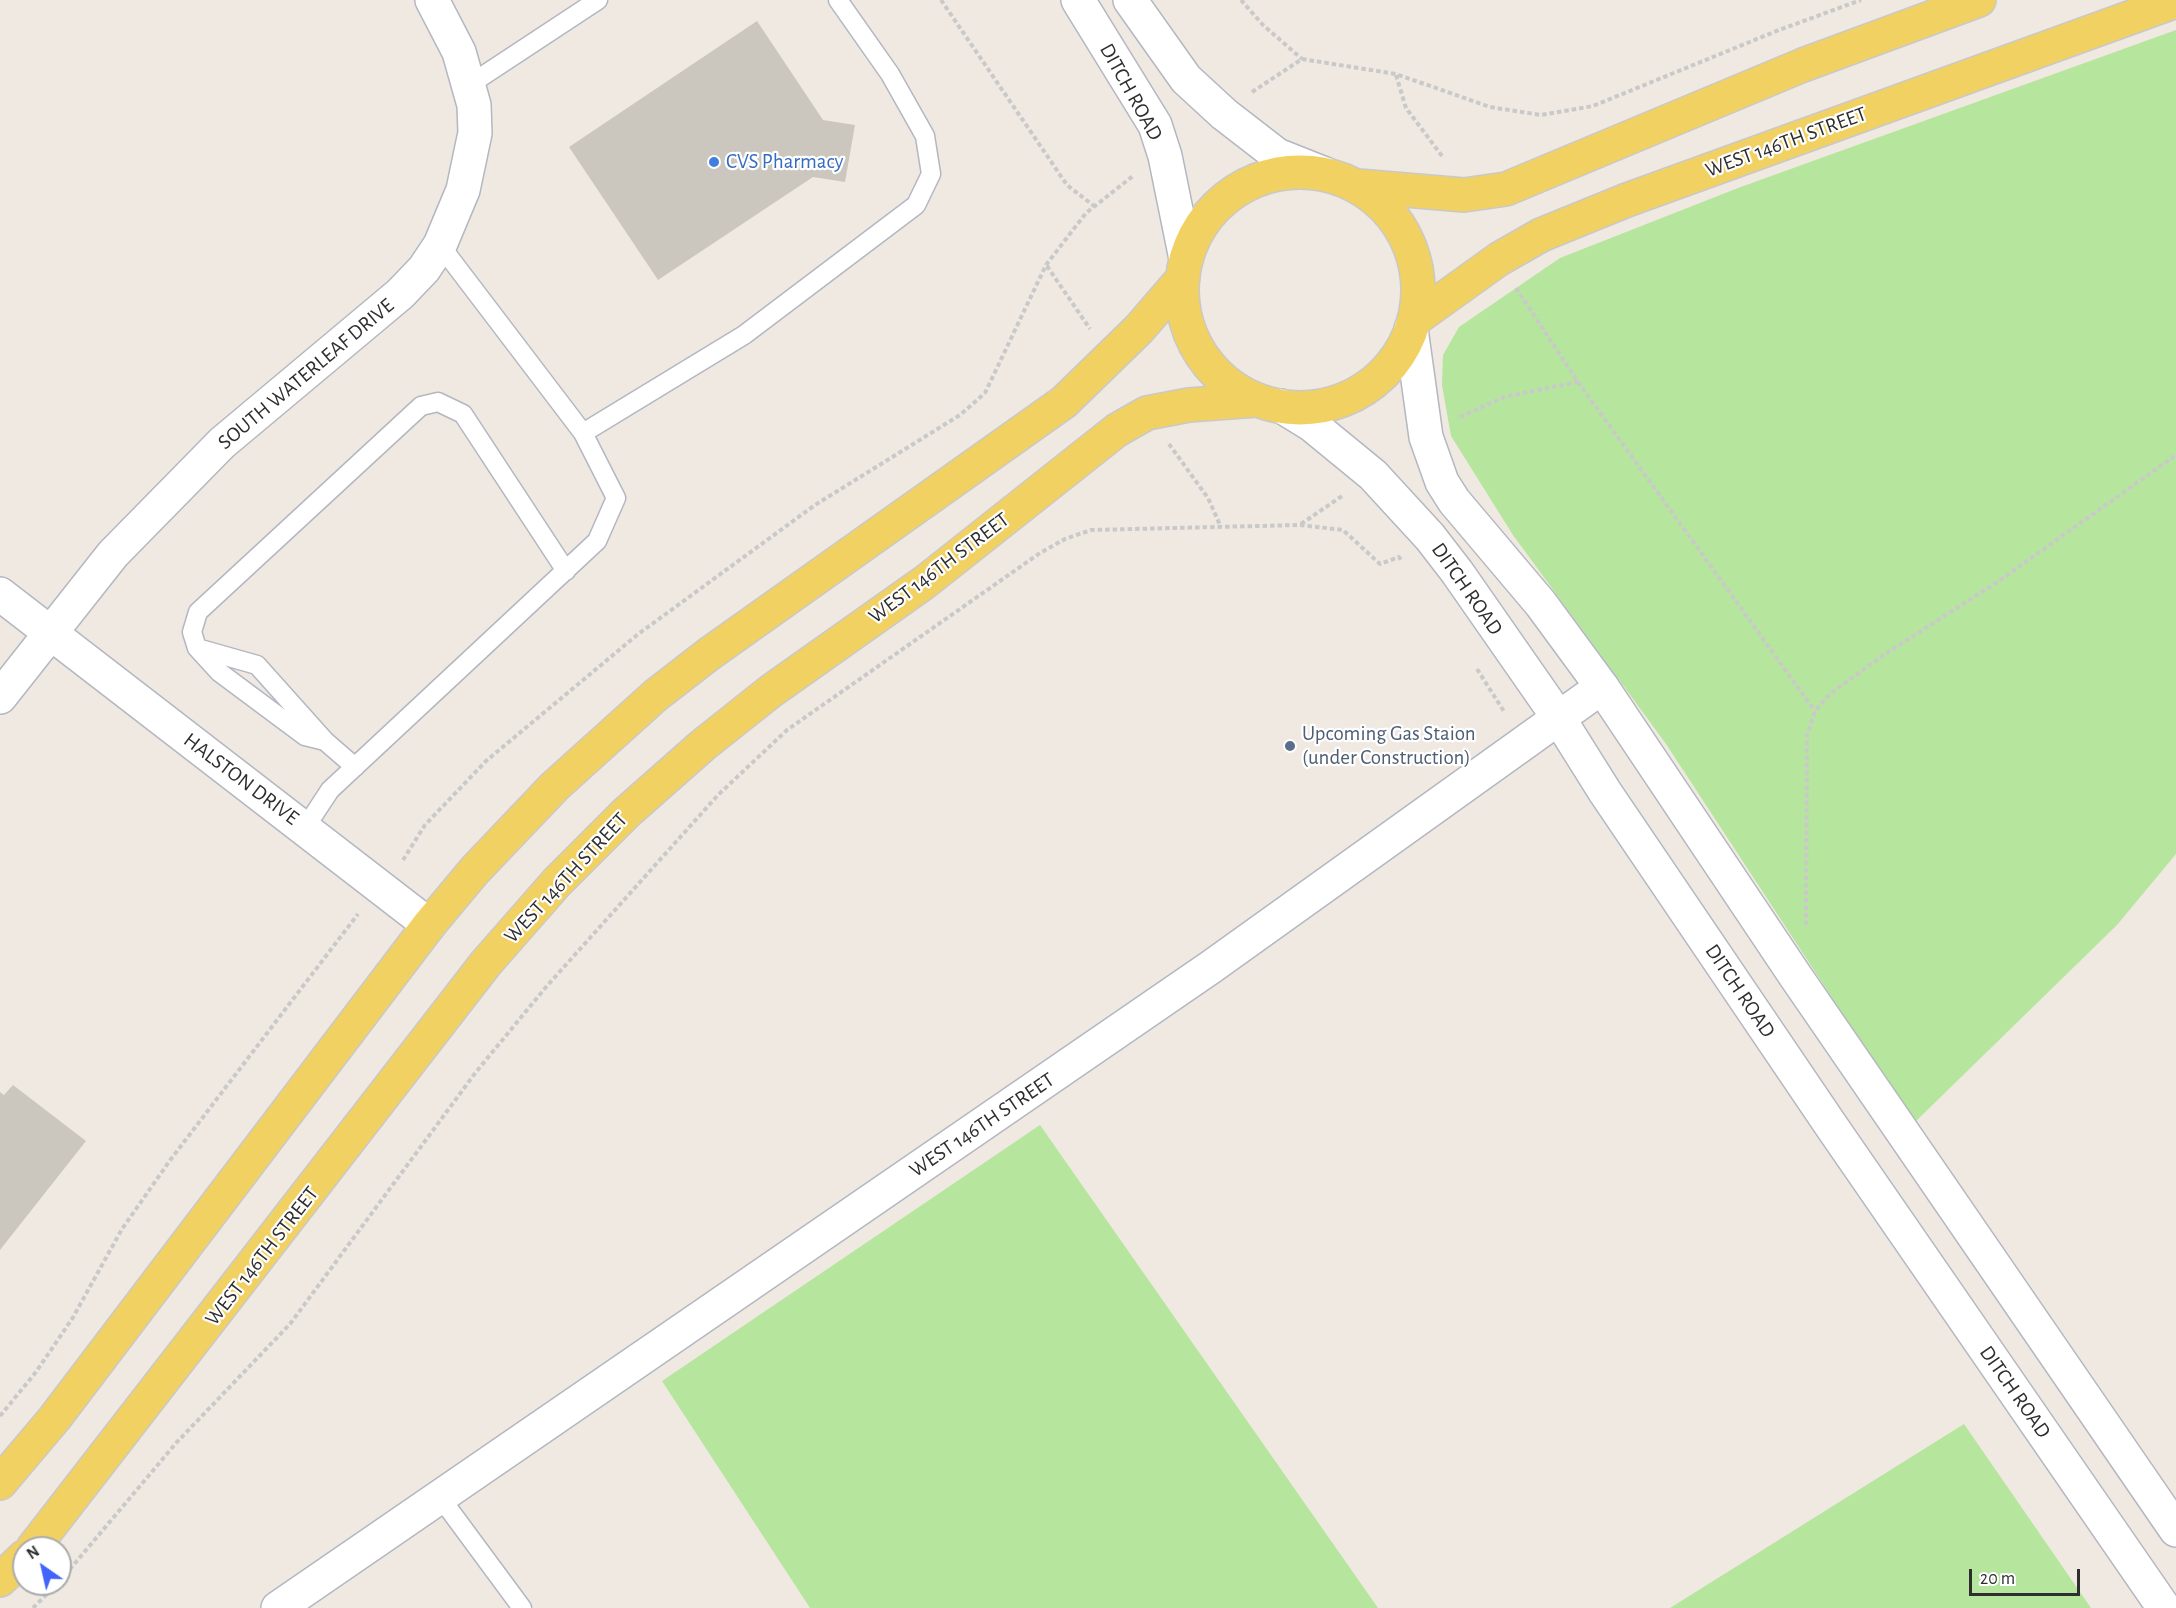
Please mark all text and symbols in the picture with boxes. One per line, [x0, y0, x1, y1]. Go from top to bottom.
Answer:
street label: DITCH ROAD [1094, 39, 1168, 145]
street label: WEST 146TH STREET [1702, 101, 1870, 183]
place label: CVS Pharmacy [726, 149, 843, 175]
marker: CVS Pharmacy [707, 155, 721, 169]
street label: SOUTH WATERLEAF DRIVE [213, 293, 399, 455]
street label: WEST 146TH STREET [864, 507, 1014, 629]
street label: DITCH ROAD [1426, 538, 1508, 640]
place label: Upcoming Gas Staion (under Construction) [1302, 721, 1476, 771]
street label: HALSTON DRIVE [178, 727, 304, 831]
marker: Upcoming Gas Staion (under Construction) [1283, 739, 1297, 753]
street label: WEST 146TH STREET [499, 807, 633, 949]
street label: DITCH ROAD [1700, 939, 1780, 1043]
street label: WEST 146TH STREET [905, 1067, 1059, 1183]
street label: WEST 146TH STREET [200, 1181, 324, 1331]
street label: DITCH ROAD [1974, 1341, 2056, 1443]
north arrow [12, 1536, 72, 1596]
text: N [24, 1543, 42, 1562]
scale bar [1972, 1557, 2083, 1595]
text: 20 m [1980, 1570, 2015, 1588]

